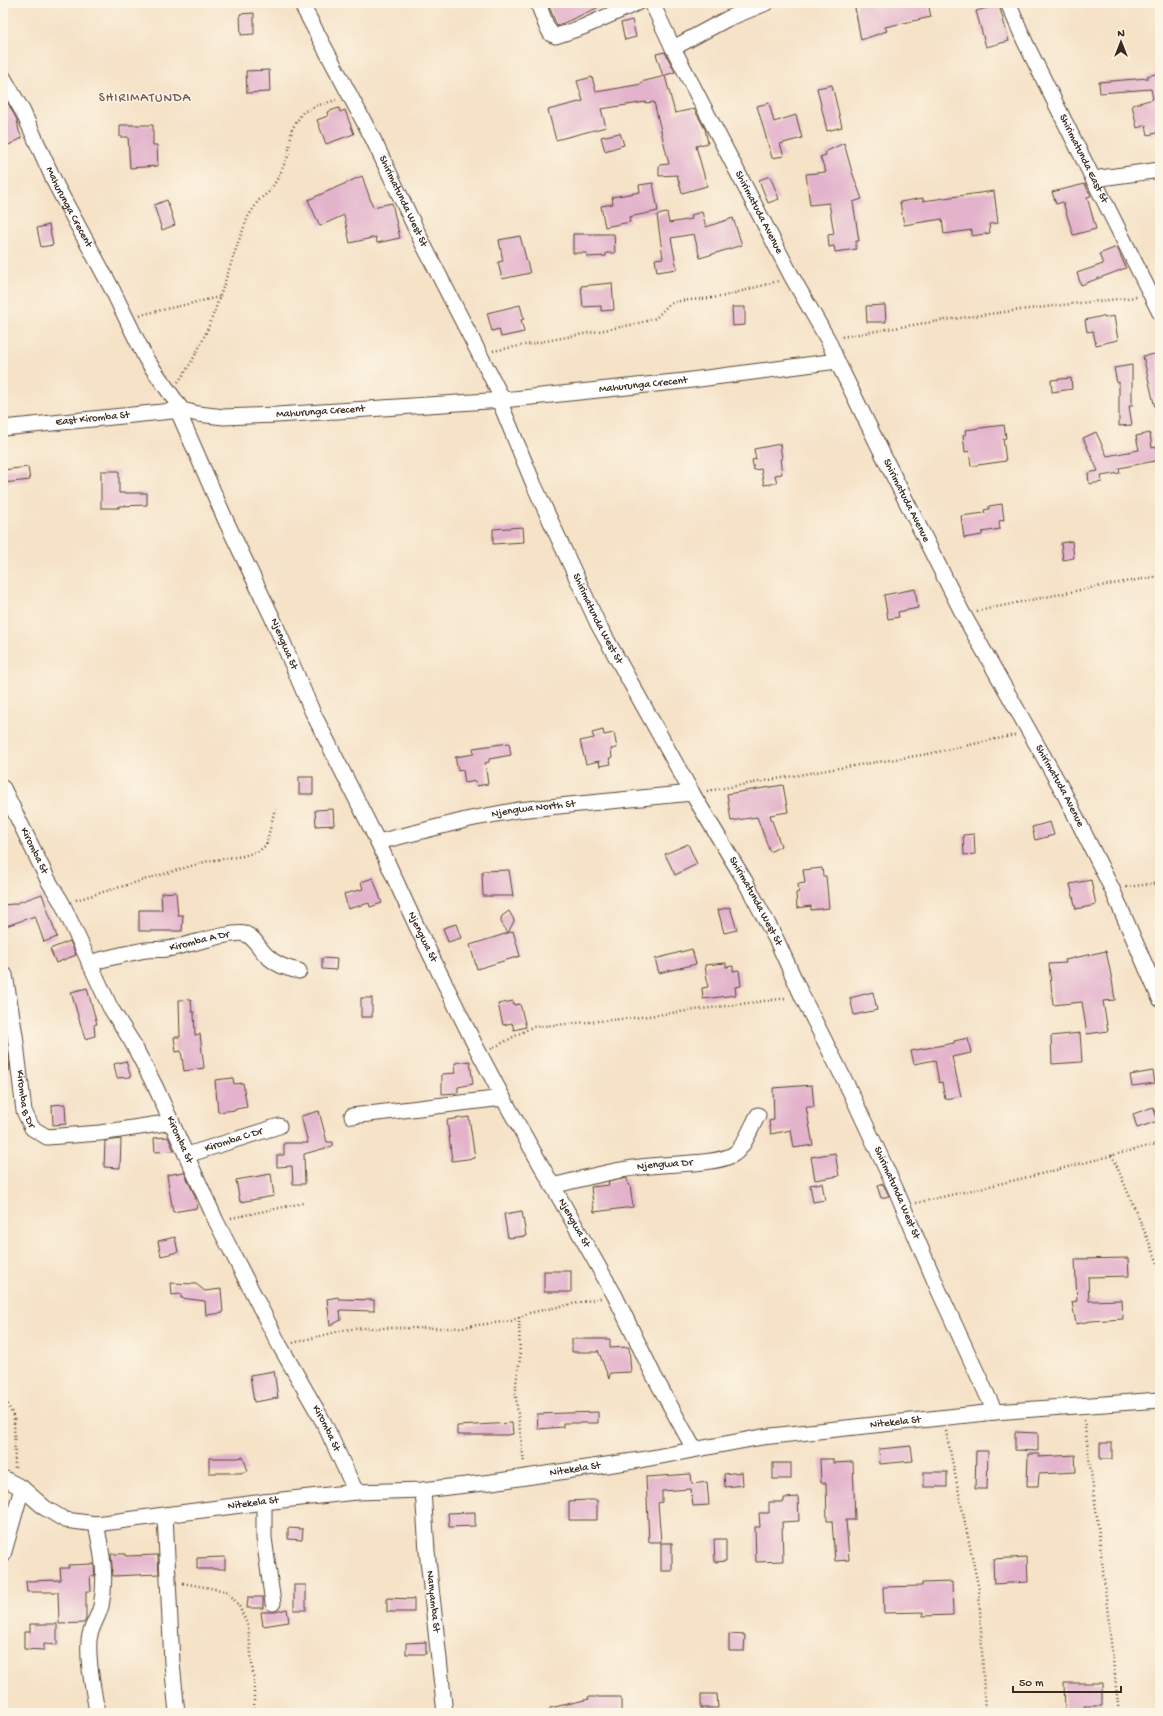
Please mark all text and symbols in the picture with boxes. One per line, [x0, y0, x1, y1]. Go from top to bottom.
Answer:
north arrow [1101, 22, 1141, 62]
text: N [1117, 28, 1125, 40]
district label: SHIRIMATUNDA [99, 91, 191, 106]
street label: Shirimatunda East St [1056, 112, 1111, 206]
street label: Shirimatunda West St [376, 154, 430, 250]
street label: Mahurunga Crecent [43, 165, 95, 251]
street label: Shirimatuda Avenue [732, 169, 785, 256]
street label: Mahurunga Crecent [598, 374, 690, 396]
street label: Mahurunga Crecent [276, 403, 367, 421]
street label: East Kiromba St [55, 409, 132, 429]
street label: Shirimatuda Avenue [880, 457, 932, 545]
street label: Shirimatunda West St [570, 572, 626, 667]
street label: Njengwa St [268, 617, 300, 673]
street label: Shirimatuda Avenue [1032, 743, 1086, 830]
street label: Njengwa North St [491, 798, 577, 821]
street label: Kiromba St [17, 826, 51, 877]
street label: Shirimatunda West St [726, 855, 785, 949]
street label: Njengwa St [405, 910, 440, 965]
street label: Kiromba A Dr [169, 928, 231, 954]
street label: Kiromba B Dr [13, 1069, 38, 1131]
street label: Kiromba St [164, 1115, 196, 1166]
street label: Kiromba C Dr [203, 1125, 265, 1155]
street label: Shirimatunda West St [871, 1145, 923, 1242]
street label: Njengwa Dr [636, 1157, 694, 1173]
street label: Njengwa St [555, 1196, 593, 1251]
street label: Kiromba St [309, 1403, 343, 1455]
street label: Nitekela St [869, 1414, 923, 1431]
street label: Nitekela St [549, 1460, 603, 1479]
street label: Nitekela St [227, 1494, 281, 1513]
street label: Nanyamba St [423, 1570, 442, 1635]
scale bar [1013, 1668, 1121, 1694]
text: 50 m [1019, 1677, 1044, 1691]

